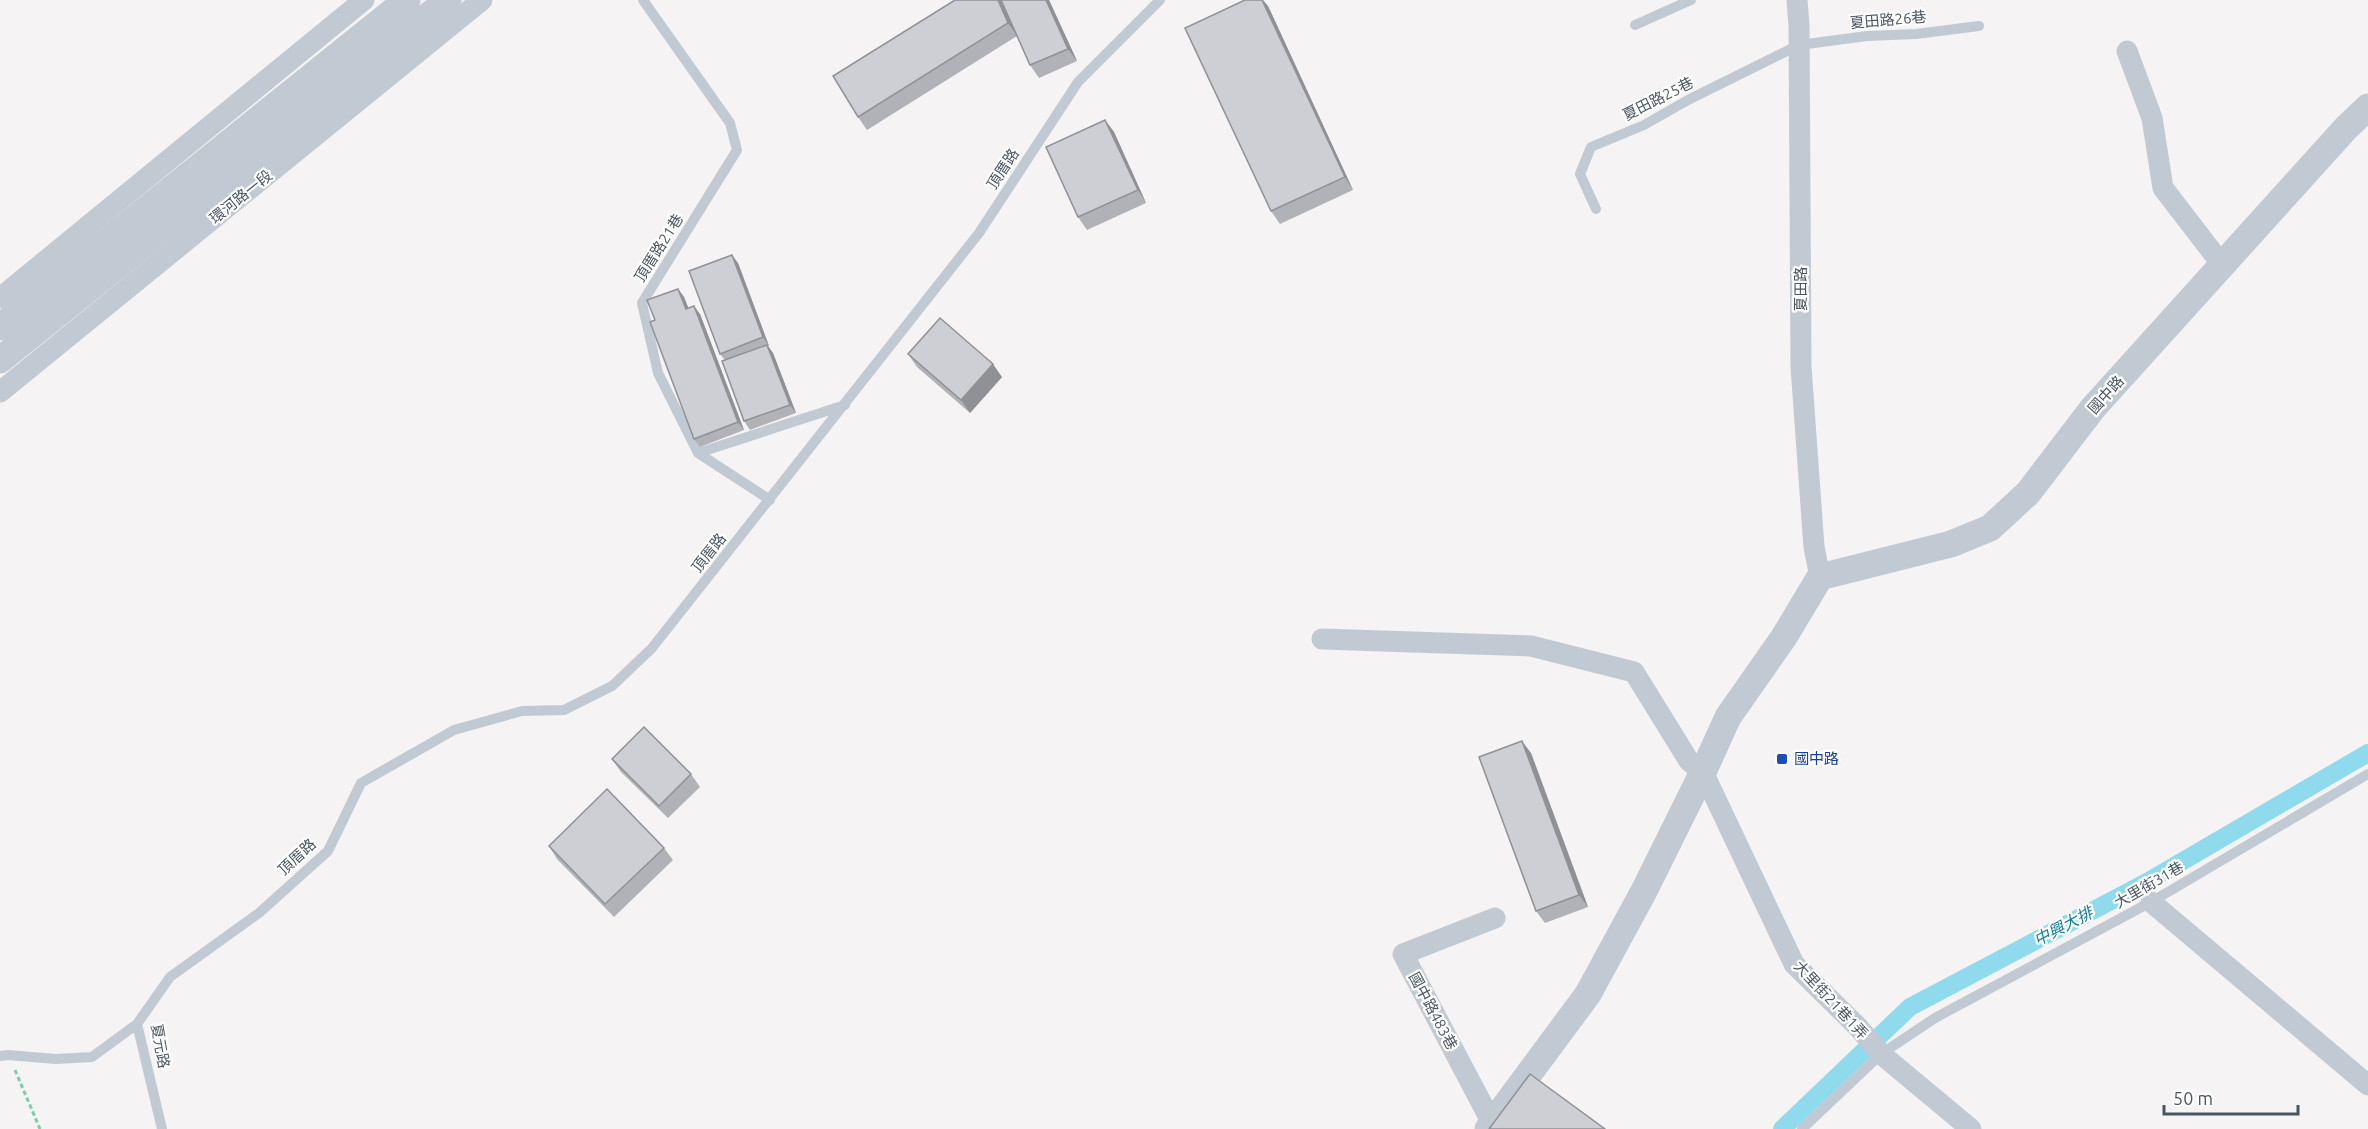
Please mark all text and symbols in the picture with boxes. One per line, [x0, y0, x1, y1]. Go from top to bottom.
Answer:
street label: 夏田路26巷 [1849, 8, 1927, 31]
street label: 夏田路25巷 [1620, 74, 1696, 124]
street label: 頂厝路 [983, 145, 1022, 192]
street label: 環河路一段 [206, 166, 275, 227]
street label: 頂厝路21巷 [631, 211, 686, 285]
street label: 夏田路 [1792, 266, 1809, 312]
street label: 國中路 [2084, 372, 2127, 417]
street label: 頂厝路 [688, 530, 729, 576]
place label: 國中路 [1794, 750, 1839, 767]
marker: 國中路 [1775, 752, 1789, 766]
street label: 頂厝路 [274, 835, 319, 878]
street label: 大里街31巷 [2111, 858, 2186, 911]
water label: 中興大排 [2031, 902, 2097, 949]
street label: 大里街21巷1弄 [1791, 957, 1872, 1042]
street label: 國中路483巷 [1406, 969, 1461, 1052]
street label: 夏元路 [148, 1022, 173, 1070]
scale bar [2164, 1078, 2298, 1116]
text: 50 m [2173, 1088, 2213, 1108]

